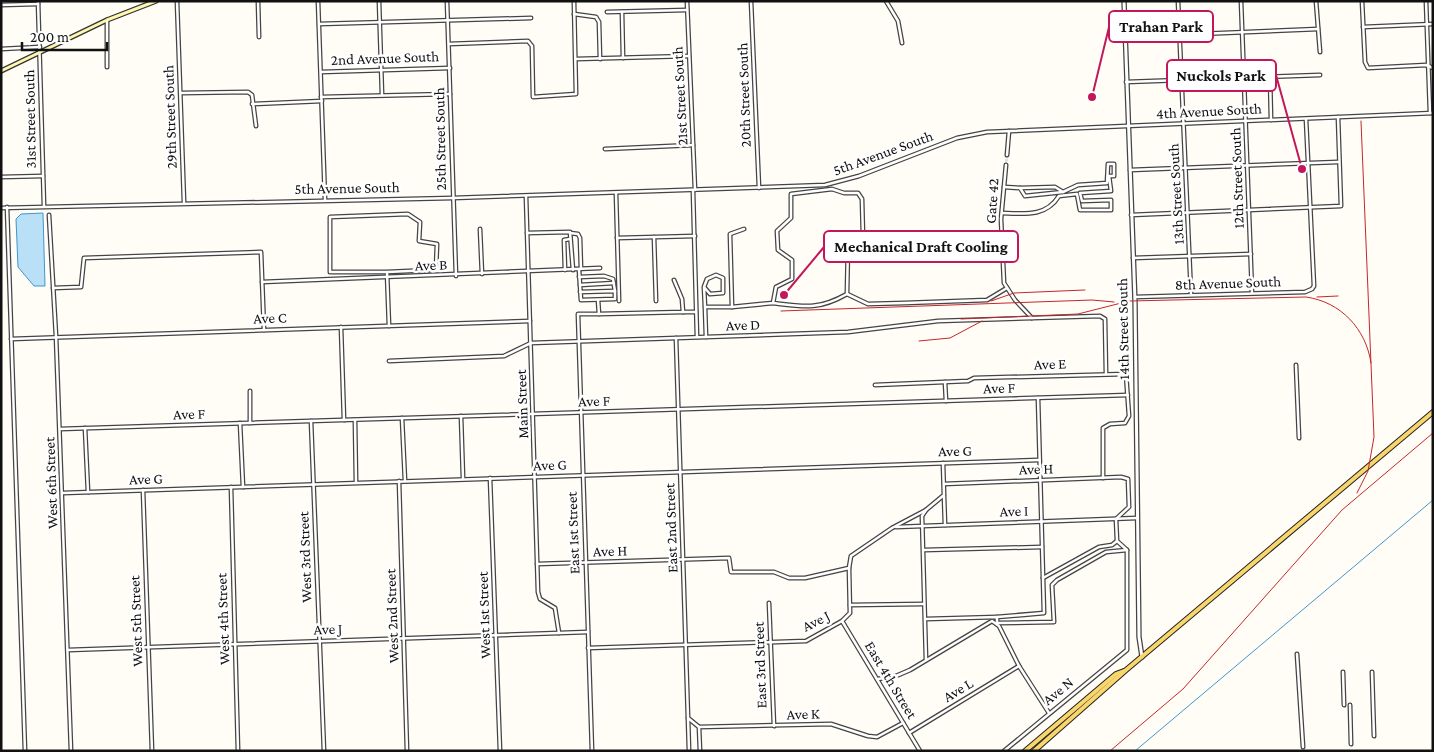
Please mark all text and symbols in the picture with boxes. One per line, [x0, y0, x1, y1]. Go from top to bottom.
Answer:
callout: Trahan Park [1109, 11, 1213, 42]
text: Trahan Park [1119, 18, 1203, 35]
scale bar [22, 20, 108, 52]
text: 200 m [30, 29, 69, 45]
street label: 20th Street South [734, 42, 754, 148]
street label: 21st Street South [669, 46, 691, 146]
street label: 2nd Avenue South [331, 48, 439, 68]
callout: Nuckols Park [1167, 60, 1276, 91]
street label: 29th Street South [160, 65, 180, 169]
text: Nuckols Park [1176, 67, 1266, 84]
street label: 31st Street South [21, 69, 39, 169]
street label: 25th Street South [431, 87, 449, 191]
street label: 4th Avenue South [1156, 100, 1262, 122]
street label: 5th Avenue South [831, 127, 935, 179]
street label: 12th Street South [1227, 127, 1247, 229]
street label: 13th Street South [1165, 143, 1187, 245]
street label: Gate 42 [982, 178, 1002, 224]
street label: 5th Avenue South [294, 179, 400, 197]
callout: Mechanical Draft Cooling [824, 231, 1018, 262]
text: Mechanical Draft Cooling [834, 238, 1008, 255]
street label: Ave B [414, 256, 448, 274]
street label: 8th Avenue South [1175, 273, 1281, 293]
street label: 14th Street South [1114, 278, 1132, 380]
street label: Ave C [253, 309, 287, 327]
street label: Ave D [726, 316, 760, 334]
street label: Ave E [1033, 355, 1067, 373]
street label: Main Street [513, 368, 531, 439]
street label: Ave F [983, 379, 1016, 397]
street label: Ave F [578, 392, 611, 410]
street label: Ave F [173, 405, 206, 423]
street label: West 6th Street [41, 436, 61, 529]
street label: Ave G [938, 443, 972, 459]
street label: Ave G [533, 456, 567, 474]
street label: Ave H [1019, 460, 1054, 478]
street label: Ave G [129, 470, 163, 488]
street label: East 2nd Street [661, 482, 681, 573]
street label: East 1st Street [564, 490, 582, 575]
street label: Ave I [999, 502, 1029, 520]
street label: West 3rd Street [295, 510, 315, 603]
street label: Ave H [593, 542, 628, 560]
street label: West 2nd Street [382, 567, 402, 663]
street label: West 1st Street [474, 570, 494, 659]
street label: West 4th Street [213, 572, 233, 665]
street label: West 5th Street [126, 574, 146, 667]
street label: Ave J [799, 607, 833, 636]
street label: Ave J [313, 620, 343, 638]
street label: East 3rd Street [750, 620, 770, 709]
street label: East 4th Street [862, 638, 921, 722]
street label: Ave N [1040, 674, 1076, 708]
street label: Ave L [940, 675, 976, 705]
street label: Ave K [786, 705, 820, 723]

